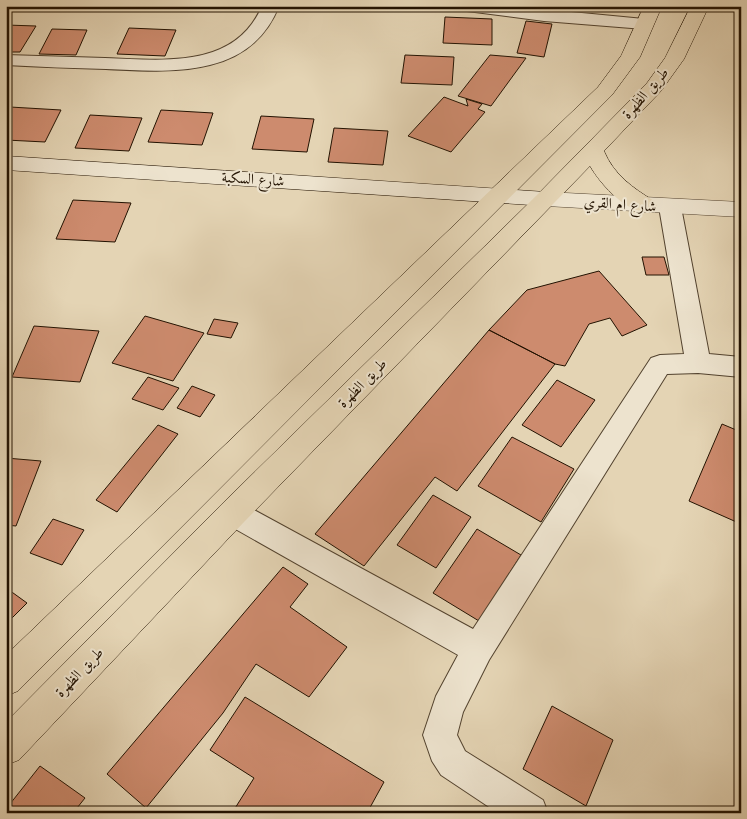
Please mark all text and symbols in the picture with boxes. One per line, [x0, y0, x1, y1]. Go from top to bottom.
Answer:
street label: طريق الظهرة [620, 66, 673, 123]
street label: شارع السكبة [221, 169, 285, 194]
street label: شارع ام القري [583, 195, 657, 220]
street label: طريق الظهرة [336, 357, 391, 412]
street label: طريق الظهرة [53, 645, 108, 701]

